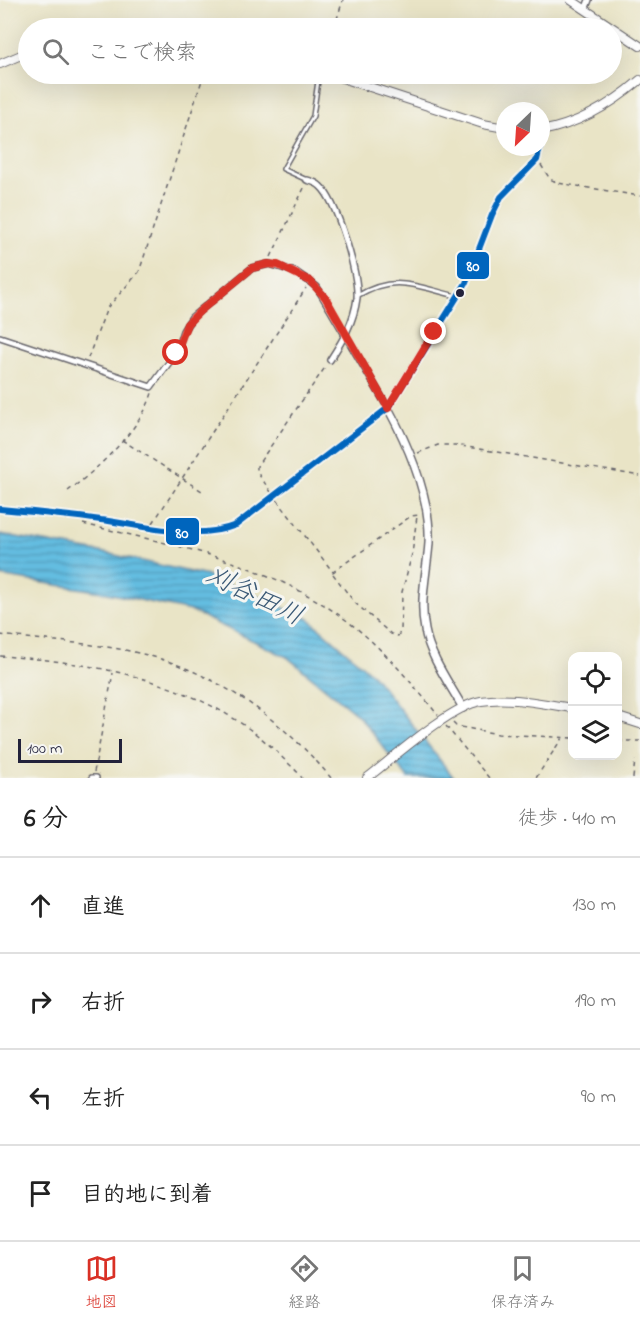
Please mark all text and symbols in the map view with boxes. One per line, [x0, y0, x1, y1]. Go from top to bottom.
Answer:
search box [18, 18, 622, 84]
icon: search [39, 35, 72, 68]
text: ここで検索 [87, 38, 197, 70]
north arrow [496, 102, 550, 156]
line badge: 80 [456, 251, 490, 280]
text: 80 [466, 255, 480, 279]
unlabelled marker [454, 287, 466, 299]
route end [420, 318, 446, 344]
route start [162, 339, 188, 365]
line badge: 80 [165, 517, 200, 546]
text: 80 [175, 522, 189, 546]
water label: 刈谷田川 [199, 557, 309, 637]
map controls [568, 652, 622, 760]
button: locate [568, 652, 622, 706]
button: layers [568, 706, 622, 760]
scale bar [18, 736, 122, 764]
text: 100 m [27, 737, 62, 761]
text: 6 分 [24, 801, 68, 839]
text: 徒歩 · 410 m [518, 805, 616, 834]
icon: ahead [24, 889, 57, 922]
text: 130 m [572, 891, 616, 920]
text: 直進 [81, 892, 125, 924]
icon: right [24, 985, 57, 1018]
text: 190 m [574, 987, 616, 1016]
text: 右折 [81, 988, 125, 1020]
icon: left [24, 1081, 57, 1114]
text: 90 m [581, 1083, 616, 1112]
text: 左折 [81, 1084, 125, 1116]
icon: arrive [24, 1177, 57, 1210]
text: 目的地に到着 [81, 1180, 213, 1212]
tab: 地図 [85, 1252, 118, 1315]
tab: 経路 [288, 1252, 321, 1315]
tab: 保存済み [491, 1252, 555, 1315]

